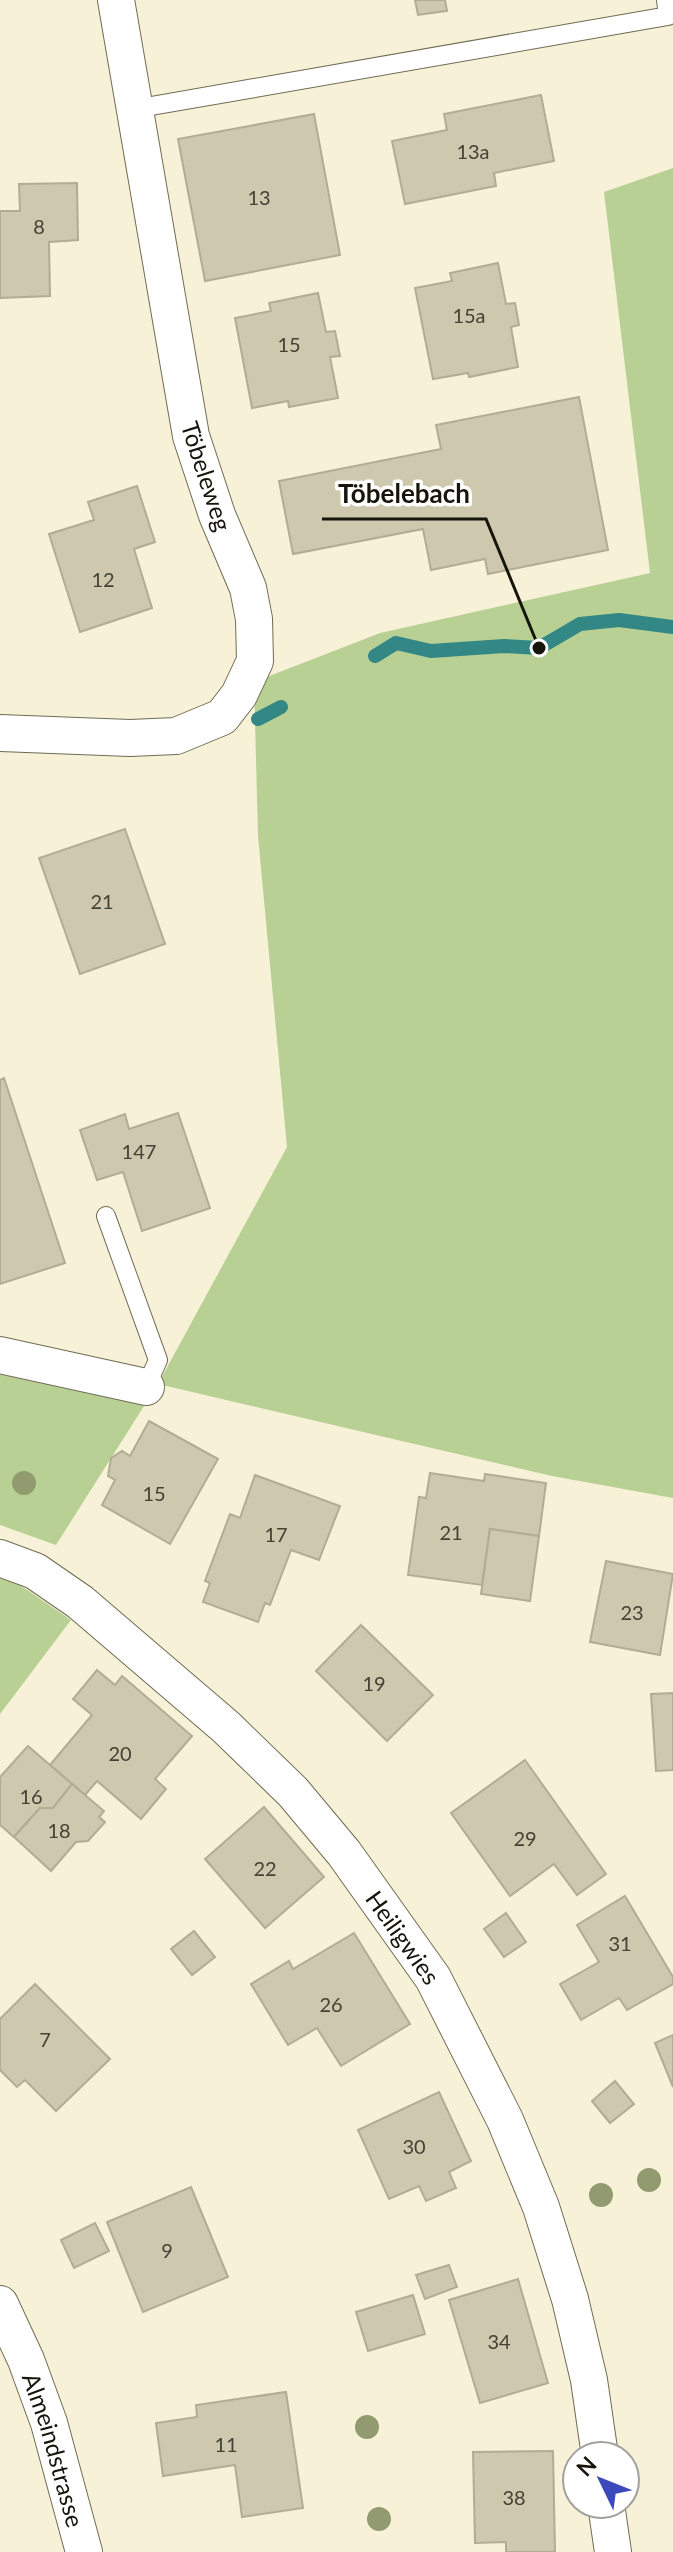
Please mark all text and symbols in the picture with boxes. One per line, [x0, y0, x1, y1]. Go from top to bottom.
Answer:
house number: 13a [456, 139, 490, 163]
house number: 13 [247, 185, 271, 209]
house number: 8 [33, 214, 45, 238]
house number: 15a [452, 303, 486, 327]
house number: 15 [277, 332, 301, 356]
street label: Töbeleweg [176, 418, 238, 534]
callout: Töbelebach [322, 469, 486, 519]
text: Töbelebach [338, 477, 470, 509]
house number: 12 [91, 567, 115, 591]
house number: 21 [90, 889, 114, 913]
house number: 147 [122, 1139, 156, 1163]
house number: 15 [142, 1481, 166, 1505]
house number: 21 [439, 1520, 463, 1544]
house number: 17 [264, 1522, 288, 1546]
house number: 23 [620, 1600, 644, 1624]
house number: 19 [362, 1671, 386, 1695]
house number: 20 [108, 1741, 132, 1765]
house number: 16 [19, 1784, 43, 1808]
house number: 18 [47, 1818, 71, 1842]
house number: 29 [513, 1826, 537, 1850]
house number: 22 [253, 1856, 277, 1880]
street label: Heiligwies [361, 1884, 447, 1989]
house number: 31 [608, 1931, 632, 1955]
house number: 26 [319, 1992, 343, 2016]
house number: 7 [39, 2027, 51, 2051]
house number: 30 [402, 2134, 426, 2158]
house number: 9 [161, 2238, 173, 2262]
house number: 34 [487, 2329, 511, 2353]
street label: Almeindstrasse [17, 2368, 91, 2530]
house number: 11 [214, 2432, 238, 2456]
north arrow [561, 2440, 641, 2520]
text: N [570, 2451, 602, 2481]
house number: 38 [502, 2485, 526, 2509]

